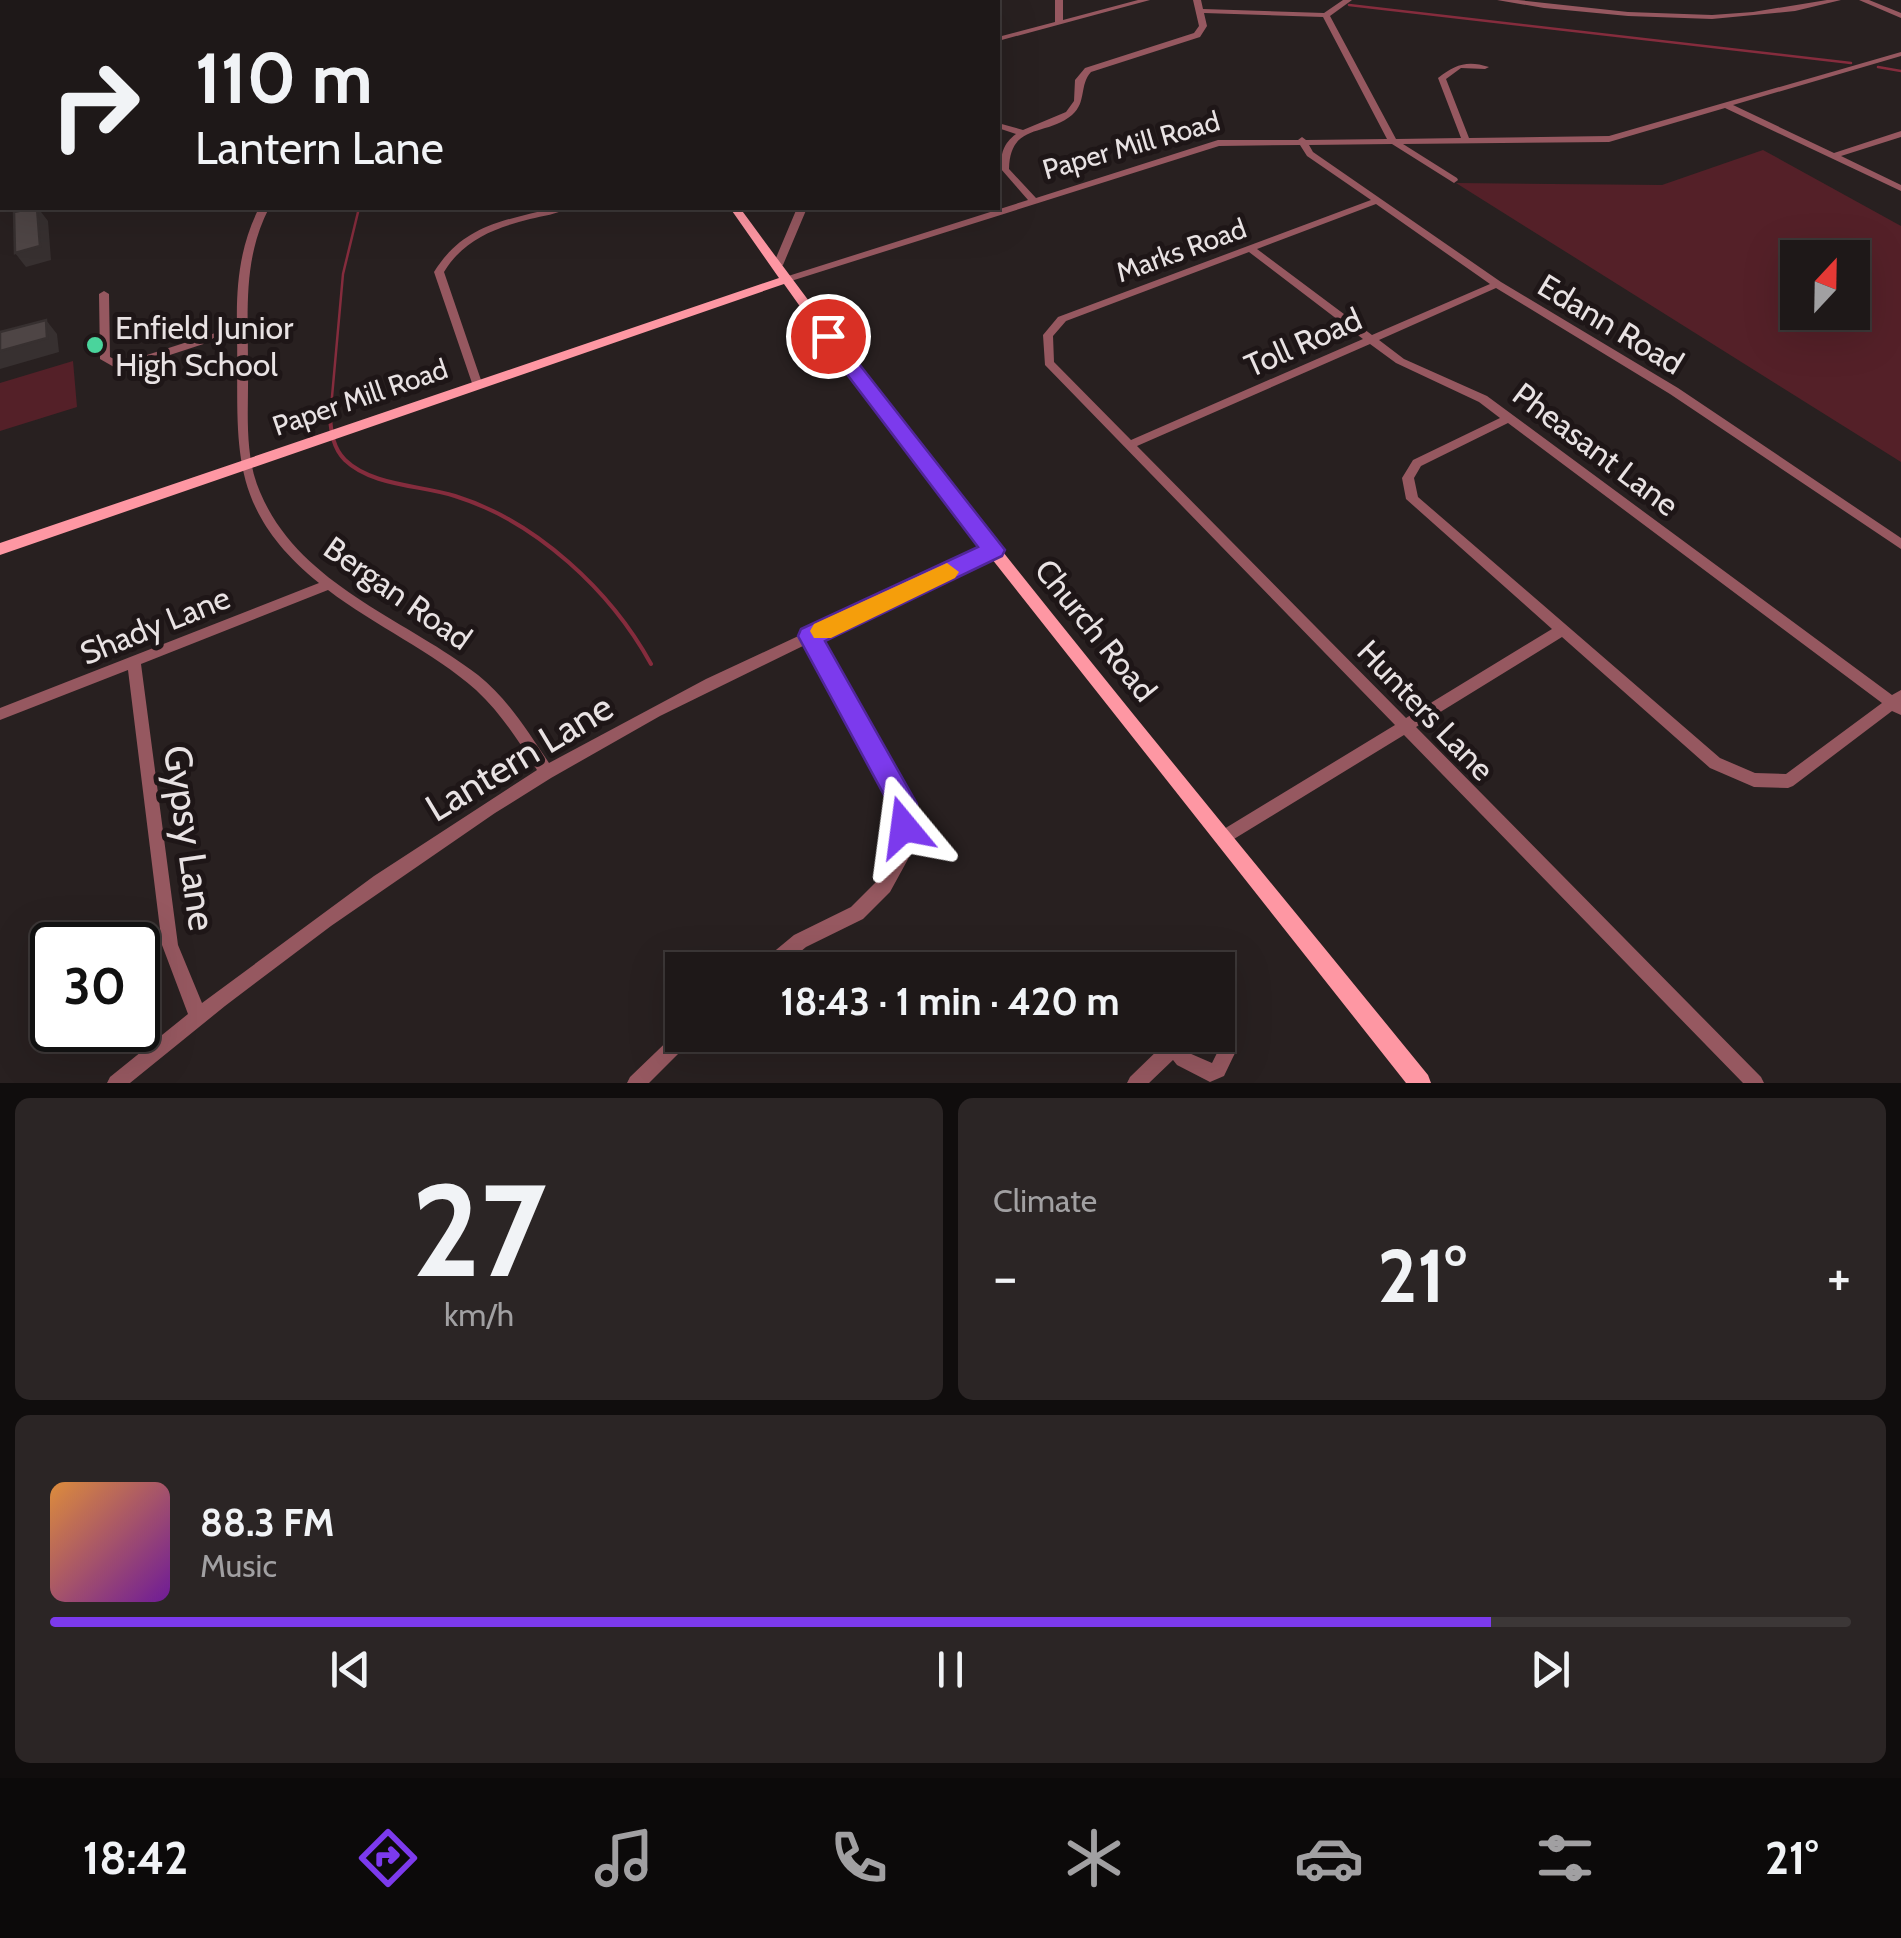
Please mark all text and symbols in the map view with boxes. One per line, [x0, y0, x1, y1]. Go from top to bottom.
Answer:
text: 110 m [195, 35, 373, 121]
icon: right [30, 40, 160, 170]
street label: Paper Mill Road [1038, 103, 1224, 187]
text: Lantern Lane [195, 121, 444, 175]
street label: Marks Road [1111, 211, 1251, 289]
north arrow [1780, 240, 1870, 330]
map controls [1780, 240, 1870, 330]
street label: Edann Road [1531, 265, 1691, 383]
pin [786, 294, 871, 379]
street label: Toll Road [1239, 299, 1367, 385]
place label: Enfield Junior High School [115, 308, 294, 384]
icon: arrive [801, 309, 856, 364]
marker: Enfield Junior High School [84, 334, 106, 356]
street label: Paper Mill Road [268, 351, 452, 443]
street label: Pheasant Lane [1506, 374, 1686, 524]
street label: Bergan Road [317, 528, 479, 658]
street label: Church Road [1027, 551, 1165, 709]
street label: Shady Lane [74, 577, 236, 673]
street label: Hunters Lane [1349, 632, 1503, 788]
street label: Lantern Lane [417, 683, 621, 831]
street label: Gypsy Lane [154, 742, 226, 934]
position arrow [852, 775, 956, 879]
speed limit sign: 30 [30, 922, 160, 1052]
text: 18:43 · 1 min · 420 m [780, 978, 1120, 1025]
text: 27 [411, 1151, 547, 1309]
text: Climate [993, 1181, 1097, 1220]
text: 21° [1377, 1230, 1467, 1321]
text: − [993, 1243, 1017, 1310]
text: + [1827, 1243, 1851, 1310]
text: km/h [444, 1295, 514, 1334]
text: 88.3 FM [200, 1499, 334, 1546]
text: Music [200, 1546, 277, 1585]
icon: previous [323, 1642, 378, 1697]
icon: pause [923, 1642, 978, 1697]
icon: next [1523, 1642, 1578, 1697]
icon: directions [353, 1823, 423, 1893]
icon: music [589, 1823, 659, 1893]
icon: phone [824, 1823, 894, 1893]
icon: climate [1059, 1823, 1129, 1893]
icon: car [1294, 1823, 1364, 1893]
icon: filters [1530, 1823, 1600, 1893]
text: 18:42 [83, 1831, 188, 1885]
text: 21° [1765, 1831, 1818, 1885]

